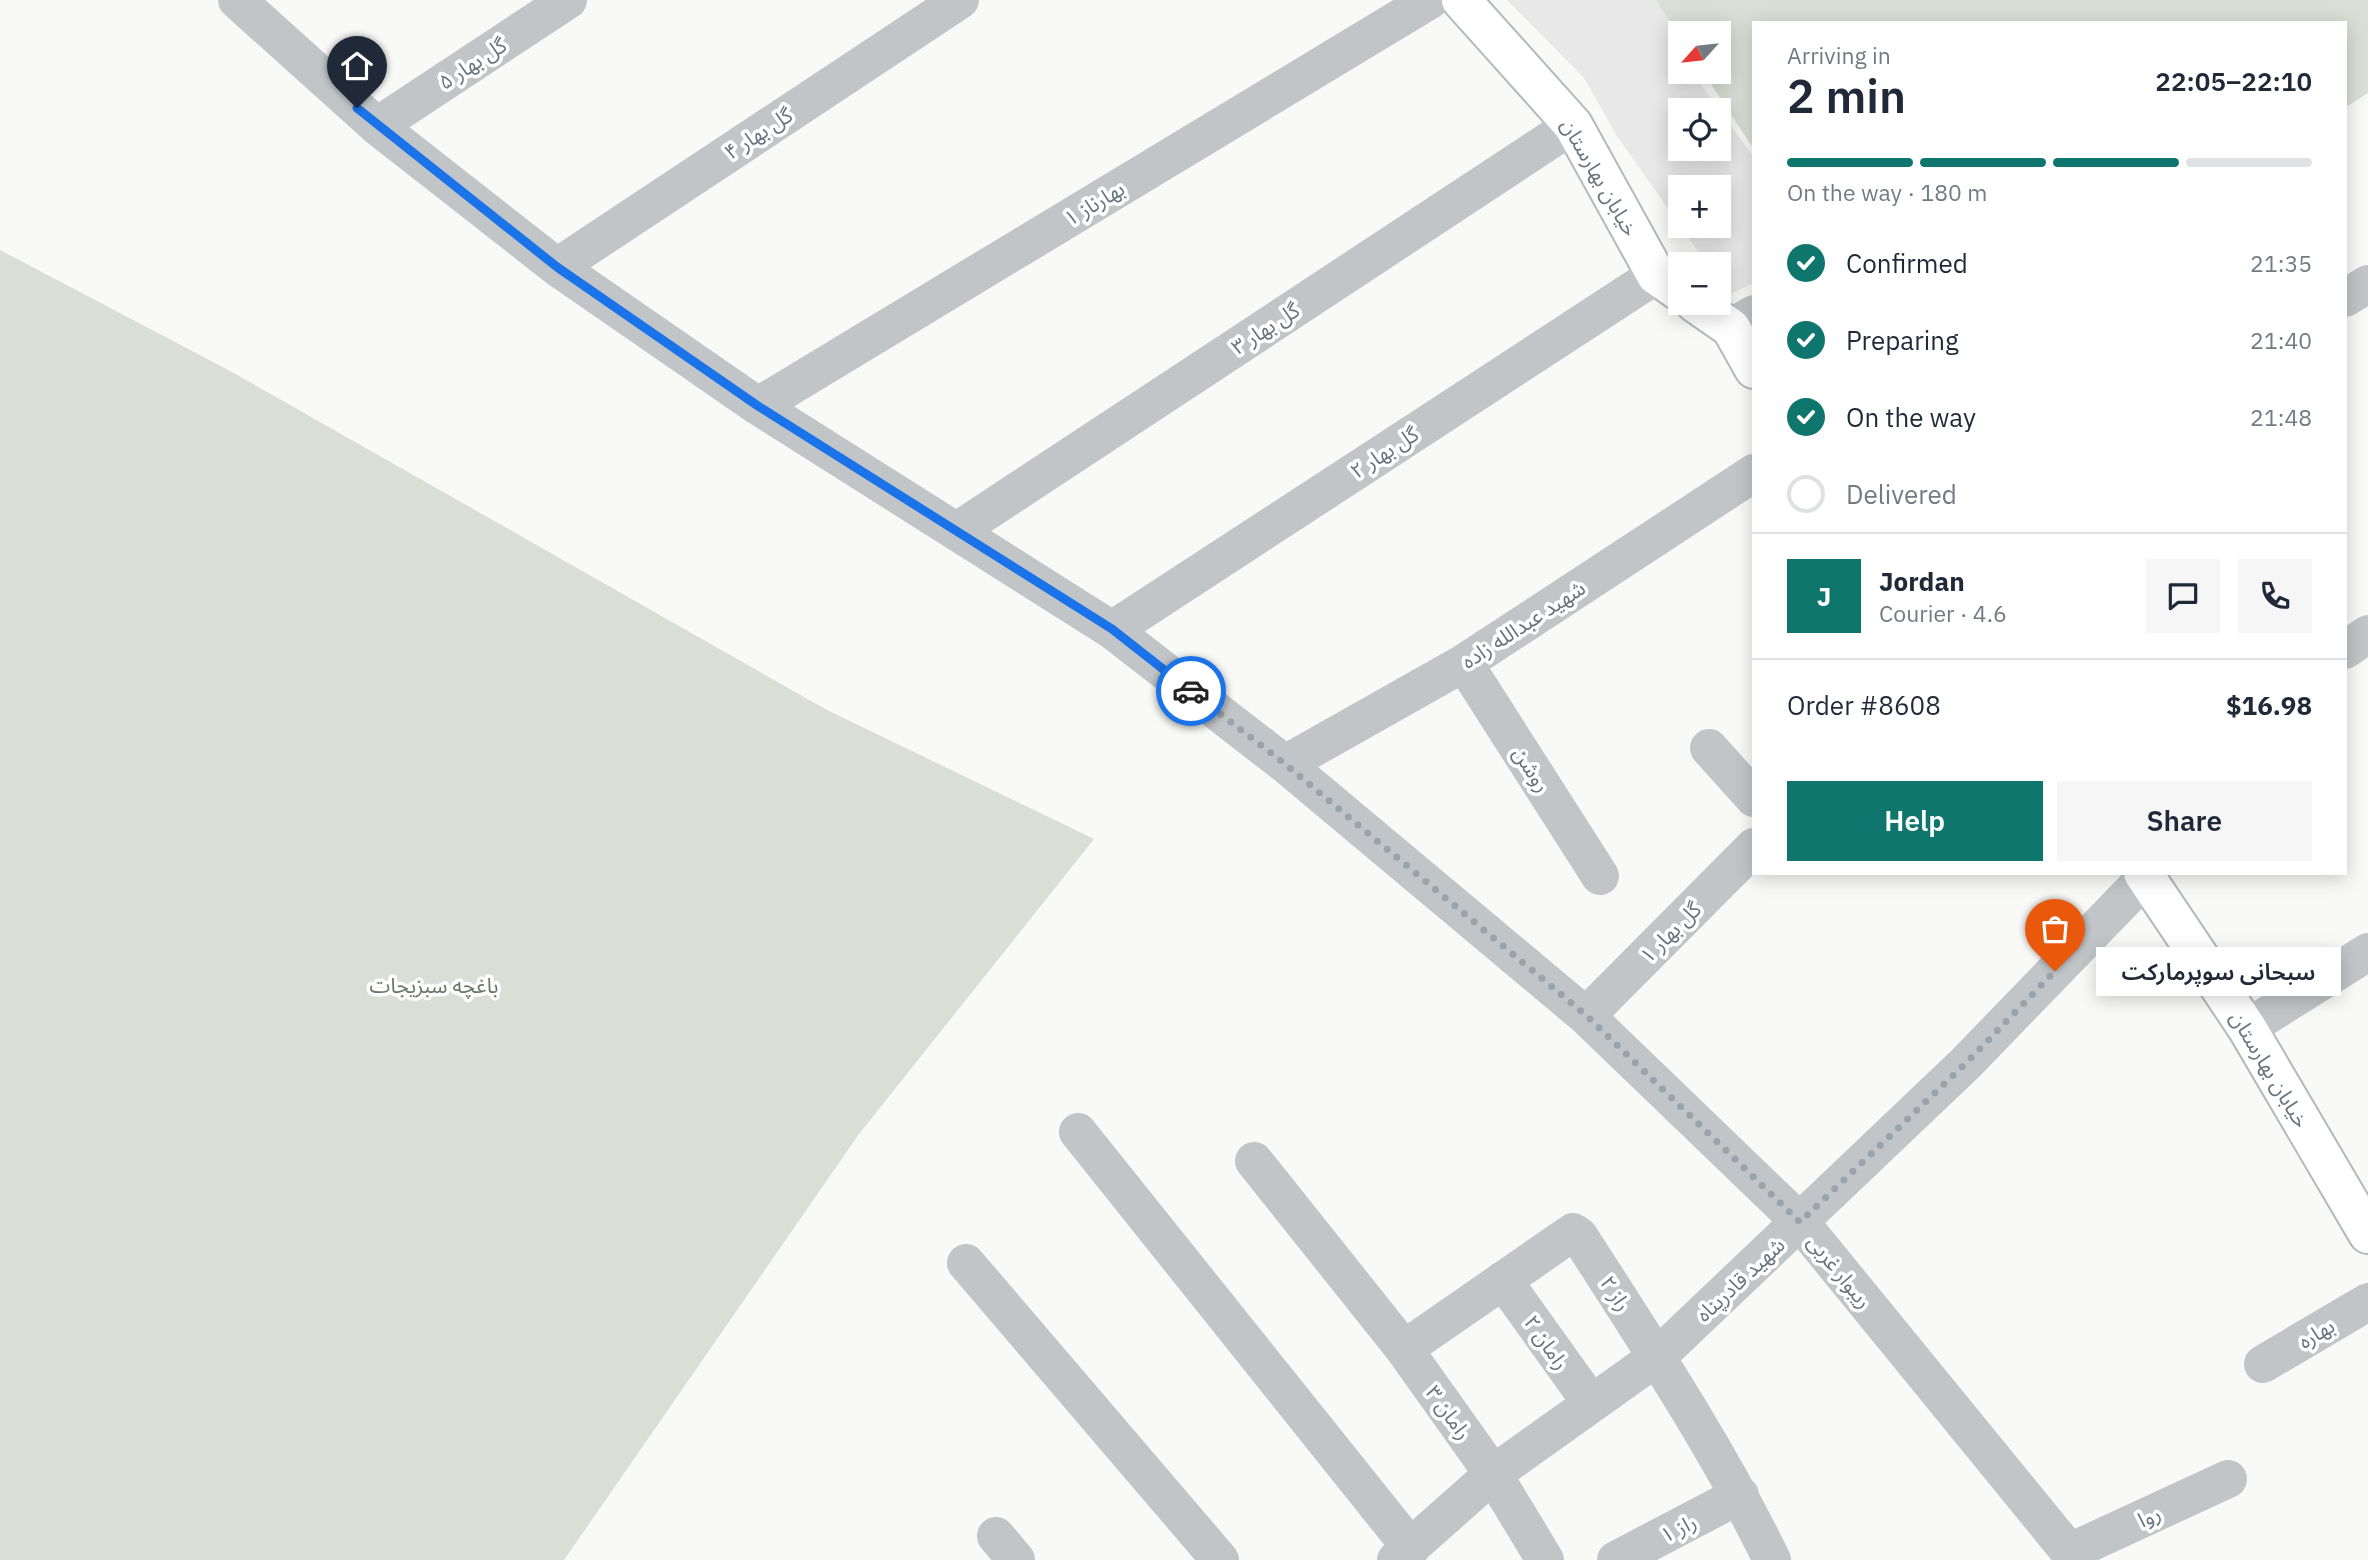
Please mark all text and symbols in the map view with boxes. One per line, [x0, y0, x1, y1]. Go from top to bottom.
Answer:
north arrow [1668, 21, 1731, 84]
map controls [1668, 21, 1731, 315]
street label: گل بهار ۵ [432, 30, 512, 95]
pin [327, 36, 387, 108]
text: Arriving in [1787, 40, 1891, 70]
icon: home [338, 47, 376, 85]
text: 22:05–22:10 [2155, 64, 2312, 98]
text: 2 min [1787, 66, 1906, 126]
button: locate [1668, 98, 1731, 161]
street label: گل بهار ۴ [718, 100, 798, 165]
street label: خیابان بهارستان [1555, 113, 1645, 241]
street label: بهارناز ۱ [1059, 174, 1129, 232]
button: + [1668, 175, 1731, 238]
text: On the way · 180 m [1787, 177, 1987, 207]
icon: check [1787, 244, 1825, 282]
text: Confirmed [1846, 246, 1968, 280]
text: 21:35 [2250, 248, 2312, 278]
button: − [1668, 252, 1731, 315]
street label: گل بهار ۳ [1225, 295, 1305, 360]
icon: check [1787, 321, 1825, 359]
text: Preparing [1846, 323, 1959, 357]
text: 21:40 [2250, 325, 2312, 355]
icon: check [1787, 398, 1825, 436]
text: On the way [1846, 400, 1976, 434]
text: 21:48 [2250, 402, 2312, 432]
street label: گل بهار ۲ [1344, 419, 1424, 484]
text: Delivered [1846, 477, 1957, 511]
button: chat [2146, 559, 2220, 633]
button: phone [2238, 559, 2312, 633]
text: Jordan [1879, 564, 1965, 598]
street label: شهید عبدالله زاده [1456, 573, 1590, 675]
text: J [1817, 579, 1831, 613]
text: Courier · 4.6 [1879, 598, 2007, 628]
courier [1156, 656, 1226, 726]
icon: car [1172, 672, 1210, 710]
text: Order #8608 [1787, 688, 1941, 722]
text: $16.98 [2226, 688, 2312, 722]
street label: روشن [1507, 741, 1557, 797]
button: Help [1787, 781, 2043, 861]
button: Share [2057, 781, 2312, 861]
street label: گل بهار ۱ [1633, 895, 1707, 969]
pin [2025, 899, 2085, 971]
icon: bag [2036, 910, 2074, 948]
callout: سبحانی سوپرمارکت [2097, 946, 2342, 996]
text: سبحانی سوپرمارکت [2122, 956, 2315, 986]
park label: باغچه سبزیجات [370, 971, 498, 999]
street label: خیابان بهارستان [2224, 1005, 2316, 1133]
street label: ریبوار غربی [1802, 1228, 1878, 1314]
street label: شهید قادرپناه [1690, 1231, 1791, 1327]
street label: راز ۲ [1594, 1270, 1638, 1316]
street label: رامان ۲ [1518, 1309, 1576, 1375]
street label: بهاره [2293, 1311, 2339, 1355]
street label: رامان ۳ [1420, 1379, 1478, 1445]
street label: روا [2133, 1499, 2165, 1533]
street label: راز ۱ [1655, 1507, 1701, 1549]

